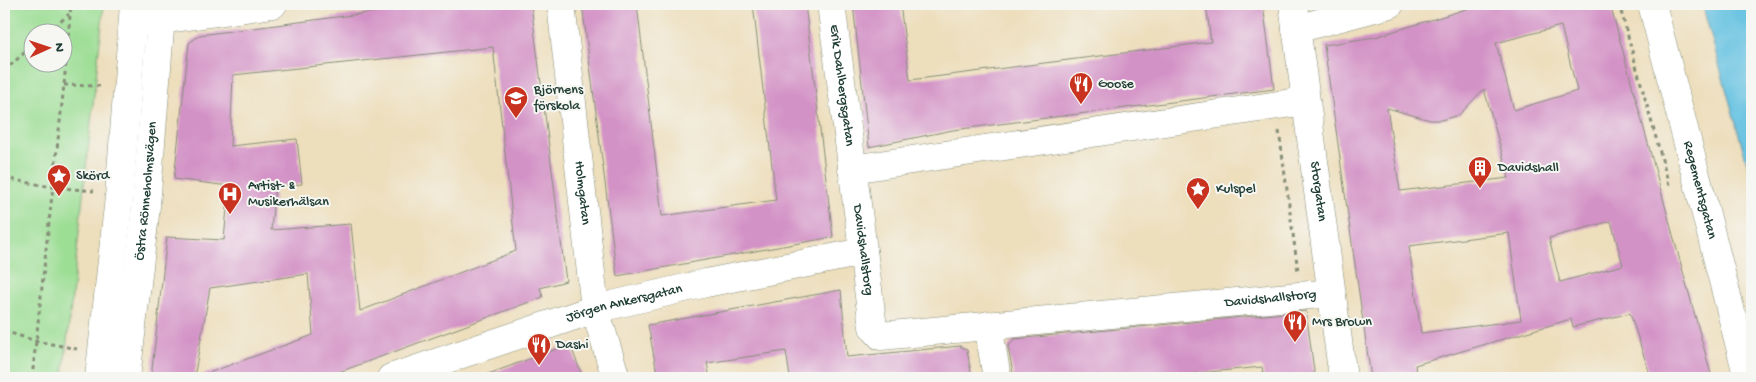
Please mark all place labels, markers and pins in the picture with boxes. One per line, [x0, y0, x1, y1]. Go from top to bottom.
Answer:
restaurant icon: Goose [1068, 71, 1094, 105]
place label: Goose [1098, 76, 1135, 93]
place label: Björnens förskola [533, 82, 584, 115]
school or university icon: Björnens förskola [503, 85, 529, 119]
building icon: Davidshall [1467, 155, 1493, 189]
place label: Davidshall [1497, 160, 1559, 177]
place icon: Skörd [46, 163, 72, 197]
place label: Skörd [76, 168, 111, 185]
place icon: Kulspel [1185, 176, 1211, 210]
place label: Artist- & Musikerhälsan [248, 178, 329, 211]
hospital icon: Artist- & Musikerhälsan [217, 181, 243, 215]
place label: Kulspel [1216, 181, 1256, 198]
restaurant icon: Mrs Brown [1282, 309, 1308, 343]
place label: Mrs Brown [1312, 314, 1372, 331]
restaurant icon: Dashi [526, 332, 552, 366]
place label: Dashi [555, 337, 589, 354]

